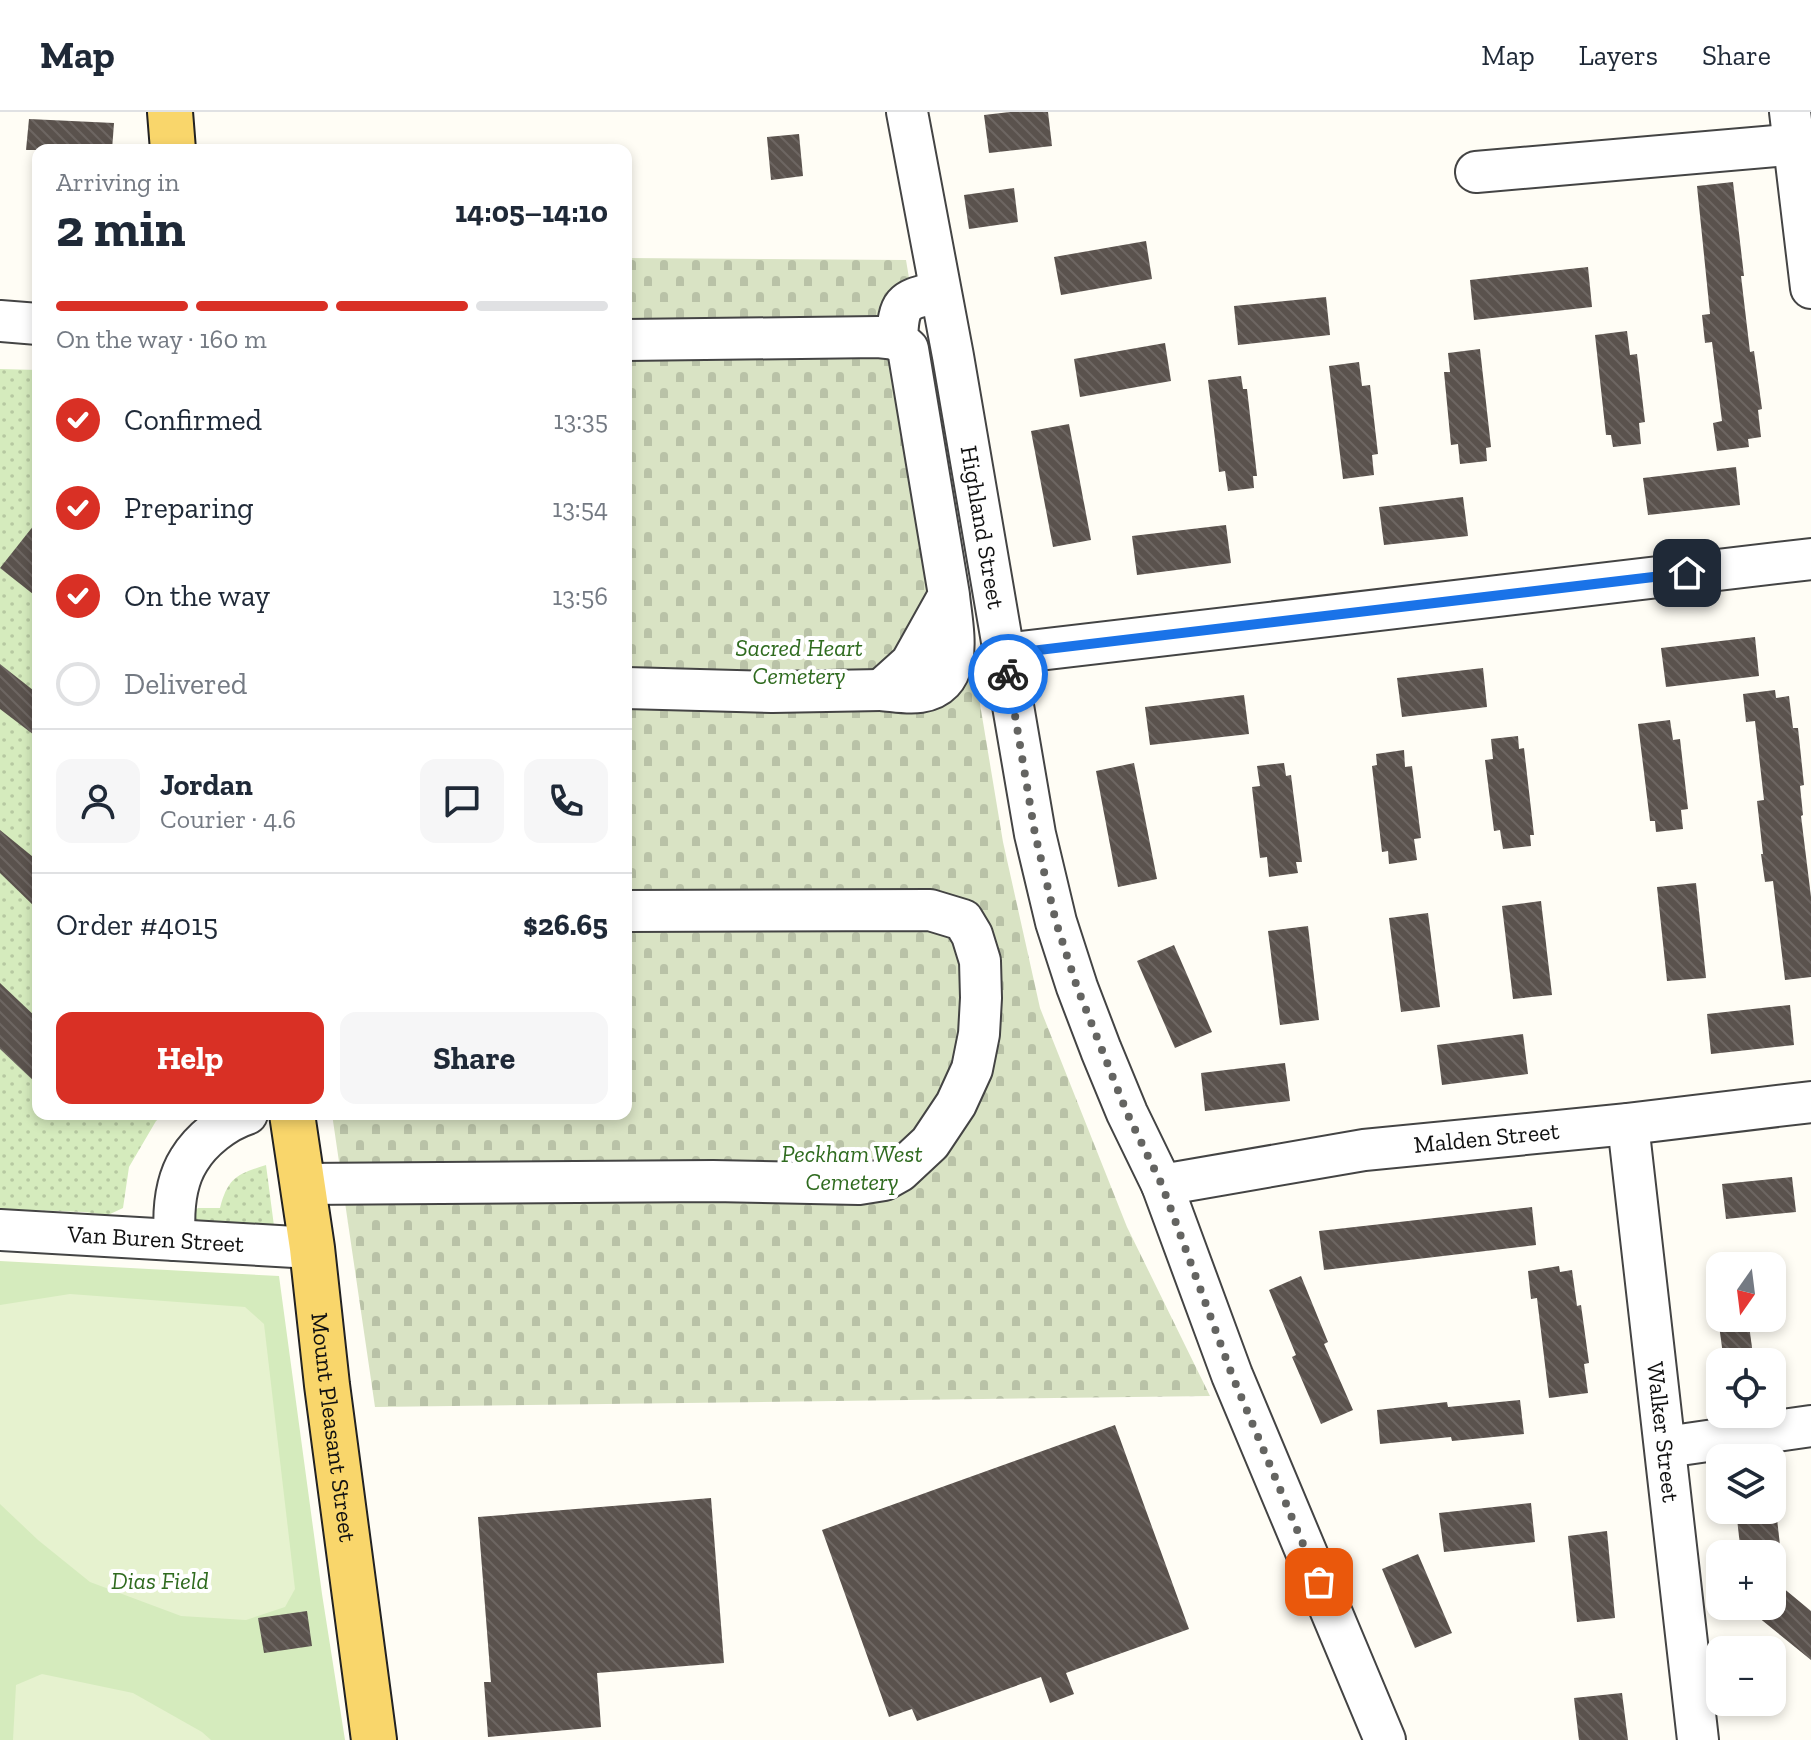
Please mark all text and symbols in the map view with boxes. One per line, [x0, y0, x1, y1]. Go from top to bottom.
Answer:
text: Map [40, 32, 115, 78]
text: Map [1481, 39, 1535, 72]
text: Layers [1579, 39, 1658, 72]
text: Share [1702, 39, 1771, 72]
text: Arriving in [56, 166, 179, 198]
text: 14:05–14:10 [455, 194, 608, 230]
text: 2 min [56, 197, 186, 259]
text: On the way · 160 m [56, 323, 267, 355]
icon: check [56, 398, 100, 442]
text: Confirmed [124, 402, 262, 438]
text: 13:35 [553, 404, 608, 436]
street label: Highland Street [955, 443, 1011, 611]
icon: check [56, 486, 100, 530]
text: Preparing [124, 490, 254, 526]
text: 13:54 [552, 492, 608, 524]
pin [1653, 539, 1721, 607]
icon: home [1665, 551, 1709, 595]
icon: check [56, 574, 100, 618]
text: On the way [124, 578, 270, 614]
text: 13:56 [552, 580, 608, 612]
park label: Sacred Heart Cemetery [735, 633, 863, 690]
courier [968, 634, 1048, 714]
icon: bike [986, 652, 1030, 696]
text: Delivered [124, 666, 247, 702]
button: person [56, 759, 140, 843]
button: chat [420, 759, 504, 843]
button: phone [524, 759, 608, 843]
text: Jordan [160, 767, 253, 803]
text: Courier · 4.6 [160, 803, 296, 835]
text: Order #4015 [56, 907, 218, 943]
text: $26.65 [523, 907, 608, 943]
button: Help [56, 1012, 324, 1104]
button: Share [340, 1012, 608, 1104]
street label: Malden Street [1412, 1116, 1560, 1159]
park label: Peckham West Cemetery [781, 1139, 923, 1196]
street label: Van Buren Street [66, 1219, 245, 1258]
north arrow [1706, 1252, 1786, 1332]
map controls [1706, 1252, 1786, 1716]
street label: Mount Pleasant Street [305, 1311, 363, 1544]
button: locate [1706, 1348, 1786, 1428]
street label: Walker Street [1641, 1360, 1686, 1504]
button: layers [1706, 1444, 1786, 1524]
button: + [1706, 1540, 1786, 1620]
pin [1285, 1548, 1353, 1616]
icon: bag [1297, 1560, 1341, 1604]
park label: Dias Field [111, 1566, 209, 1595]
button: − [1706, 1636, 1786, 1716]

